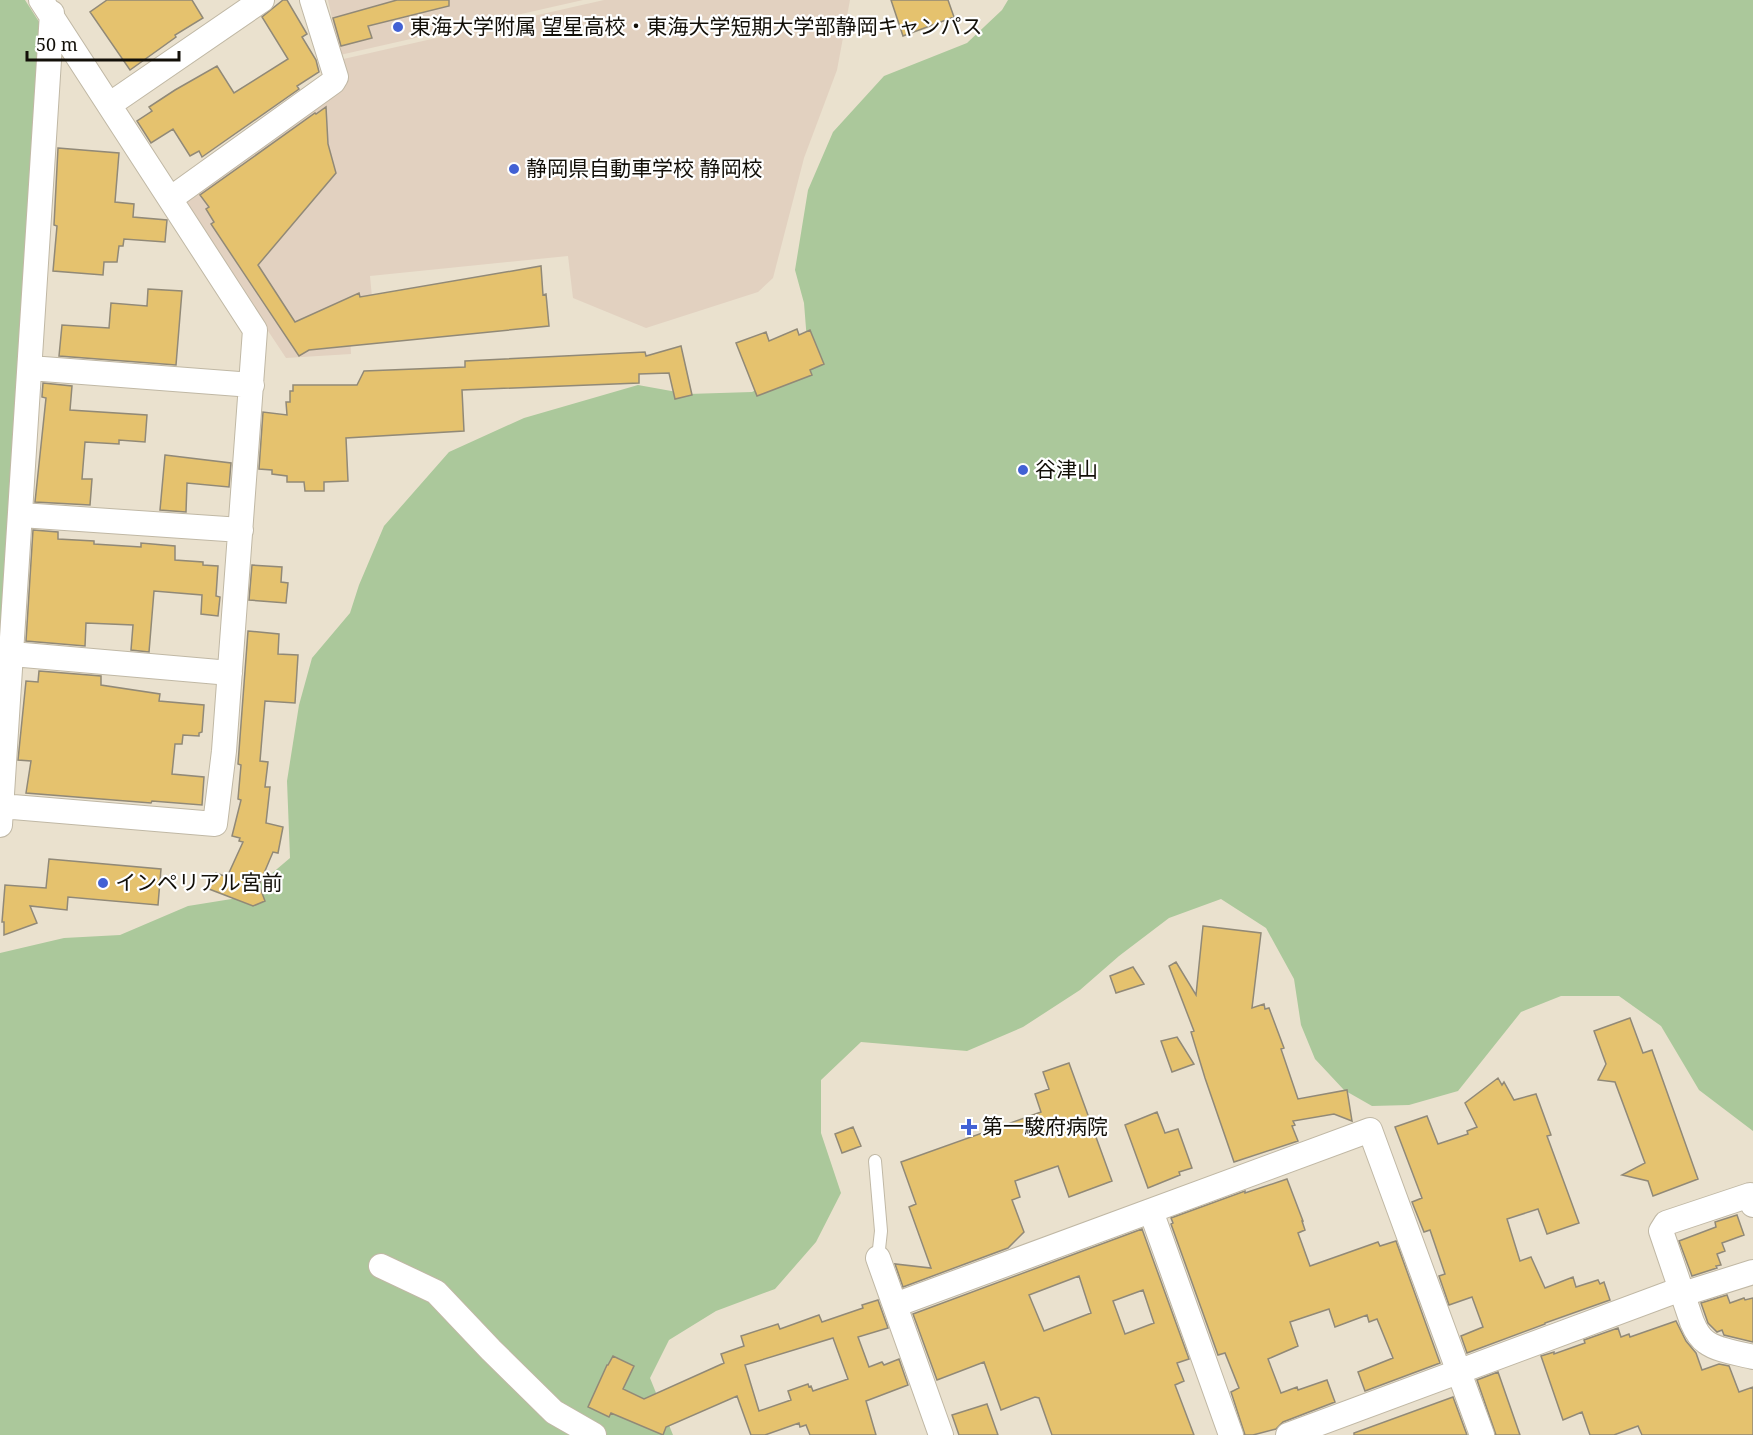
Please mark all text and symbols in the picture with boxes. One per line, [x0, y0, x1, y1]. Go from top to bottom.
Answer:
place label: 東海大学附属 望星高校・東海大学短期大学部静岡キャンパス [410, 12, 982, 40]
marker: 東海大学附属 望星高校・東海大学短期大学部静岡キャンパス [391, 20, 405, 34]
scale bar [27, 24, 178, 62]
text: 50 m [36, 32, 78, 56]
place label: 静岡県自動車学校 静岡校 [526, 154, 762, 182]
marker: 静岡県自動車学校 静岡校 [507, 162, 521, 176]
place label: 谷津山 [1035, 455, 1098, 483]
marker: 谷津山 [1016, 463, 1030, 477]
place label: インペリアル宮前 [115, 868, 283, 896]
marker: インペリアル宮前 [96, 876, 110, 890]
place label: 第一駿府病院 [982, 1112, 1108, 1140]
marker: 第一駿府病院 [960, 1118, 978, 1136]

